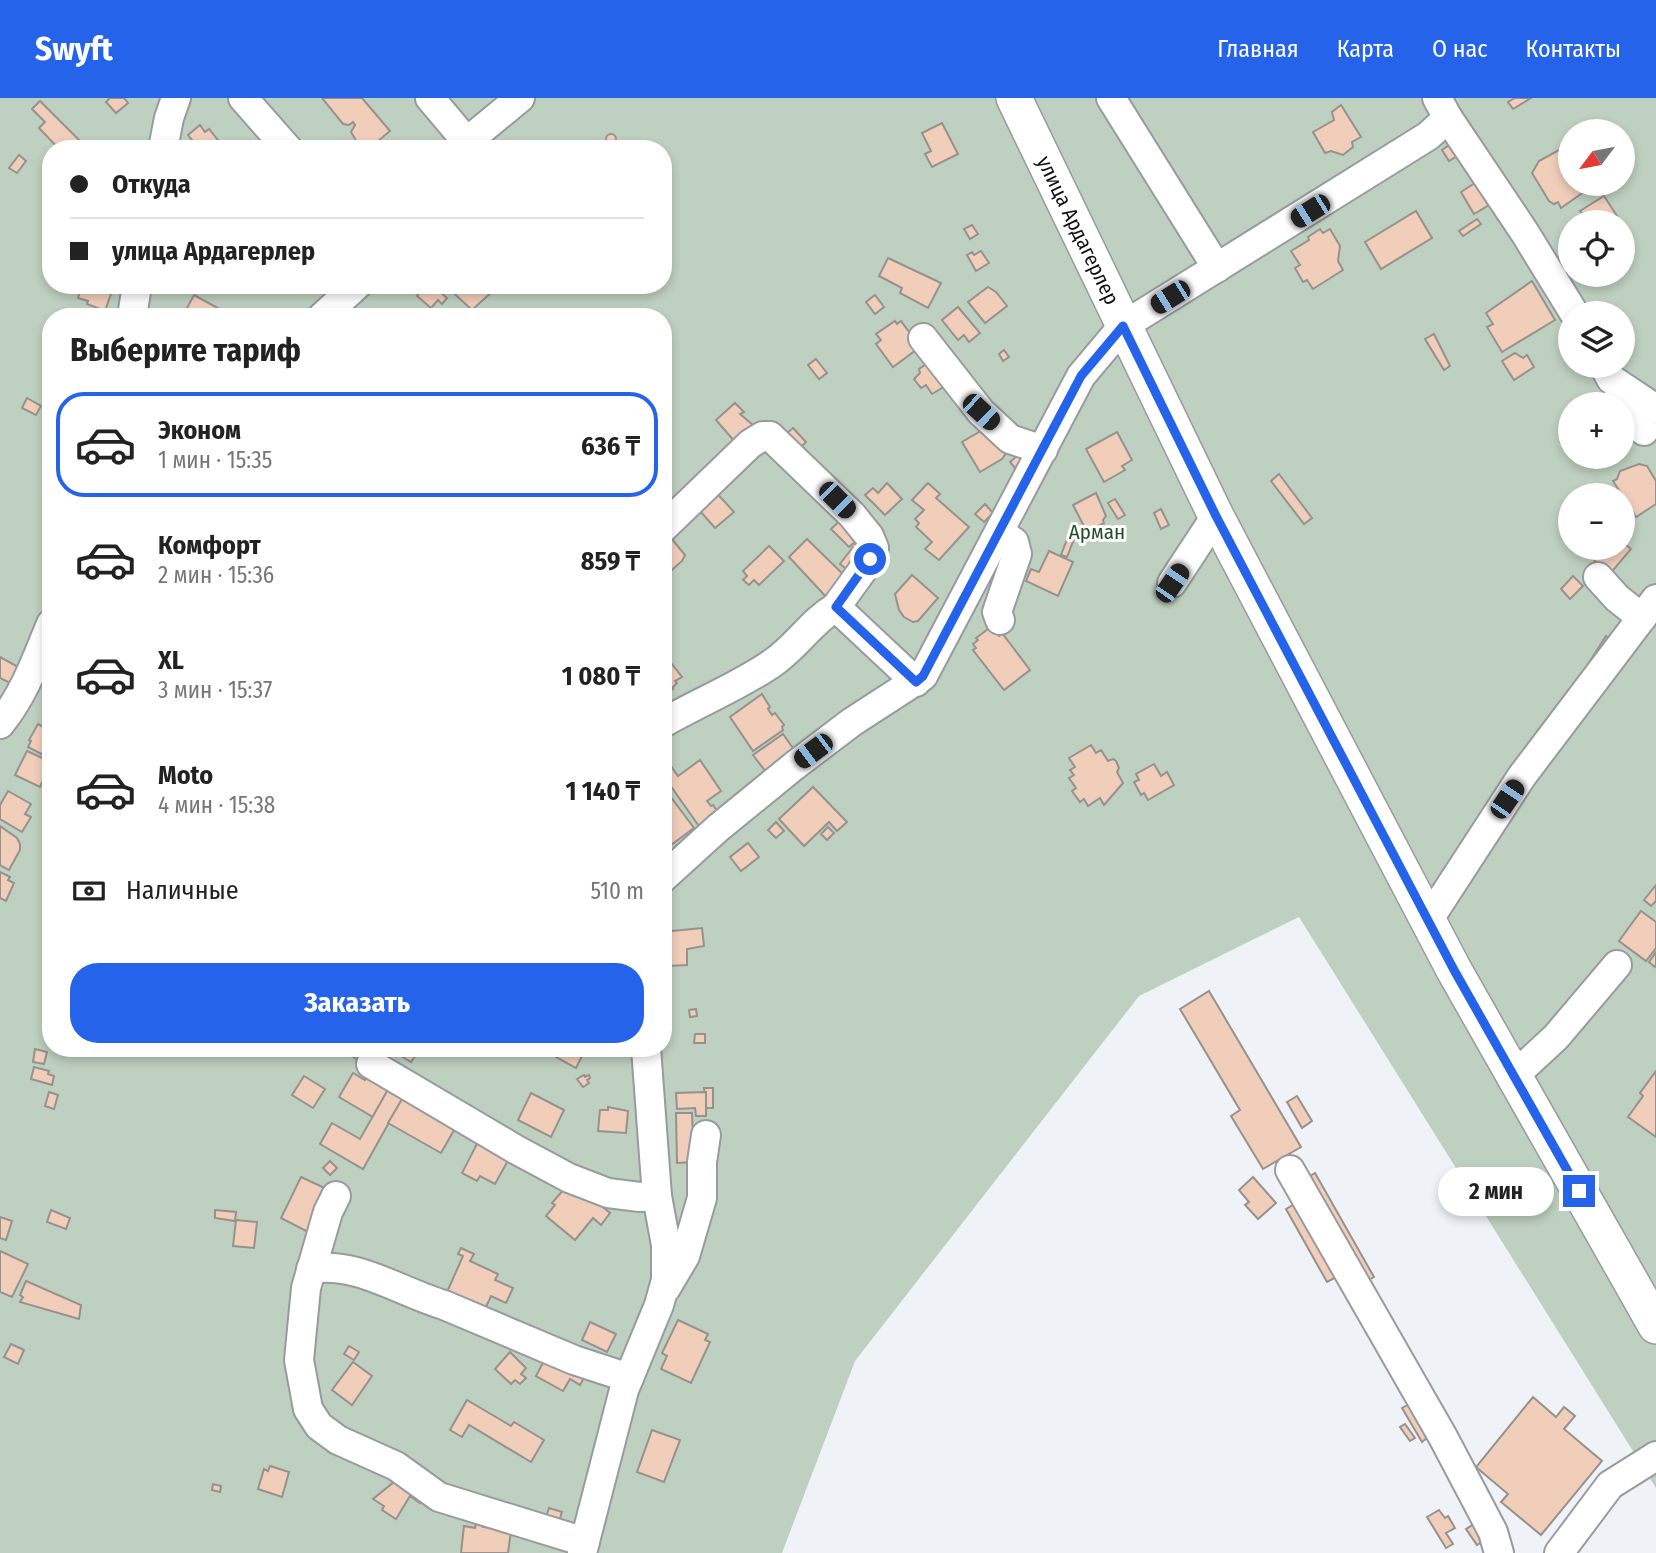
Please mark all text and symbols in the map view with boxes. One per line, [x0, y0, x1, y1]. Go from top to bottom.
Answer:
text: Swyft [35, 29, 113, 69]
text: Главная [1217, 35, 1299, 63]
text: Карта [1337, 35, 1394, 63]
text: О нас [1432, 35, 1487, 63]
text: Контакты [1525, 35, 1621, 63]
north arrow [1558, 119, 1634, 196]
map controls [1558, 119, 1635, 560]
street label: улица Ардагерлер [1031, 152, 1125, 309]
text: Откуда [112, 169, 191, 200]
car [1287, 191, 1334, 231]
button: locate [1558, 210, 1635, 287]
text: улица Ардагерлер [112, 236, 315, 267]
car [1147, 277, 1194, 317]
button: layers [1558, 301, 1635, 378]
text: Выберите тариф [70, 331, 301, 369]
car [959, 390, 1004, 434]
button: + [1558, 392, 1635, 469]
icon: car [74, 413, 137, 476]
text: Эконом [158, 415, 241, 446]
text: 636 ₸ [581, 431, 640, 462]
text: 1 мин · 15:35 [158, 446, 272, 474]
car [815, 478, 860, 522]
button: − [1558, 483, 1635, 560]
park label: Арман [1069, 519, 1125, 545]
icon: car [74, 528, 137, 591]
text: Комфорт [158, 530, 261, 561]
route start [854, 543, 886, 575]
text: 859 ₸ [581, 546, 640, 577]
car [1152, 560, 1193, 606]
text: 2 мин · 15:36 [158, 561, 274, 589]
icon: car [74, 643, 137, 706]
text: XL [158, 645, 184, 676]
text: 1 080 ₸ [562, 661, 640, 692]
text: 3 мин · 15:37 [158, 676, 272, 704]
car [790, 730, 837, 772]
icon: car [74, 758, 137, 821]
text: Moto [158, 760, 213, 791]
text: 1 140 ₸ [565, 776, 640, 807]
car [1487, 776, 1528, 822]
text: 4 мин · 15:38 [158, 791, 275, 819]
icon: cash [70, 872, 108, 910]
text: Наличные [126, 875, 239, 906]
text: 510 m [591, 877, 644, 905]
button: Заказать [70, 963, 644, 1043]
callout: 2 мин [1439, 1166, 1554, 1216]
route end [1563, 1175, 1595, 1207]
text: 2 мин [1469, 1177, 1523, 1205]

